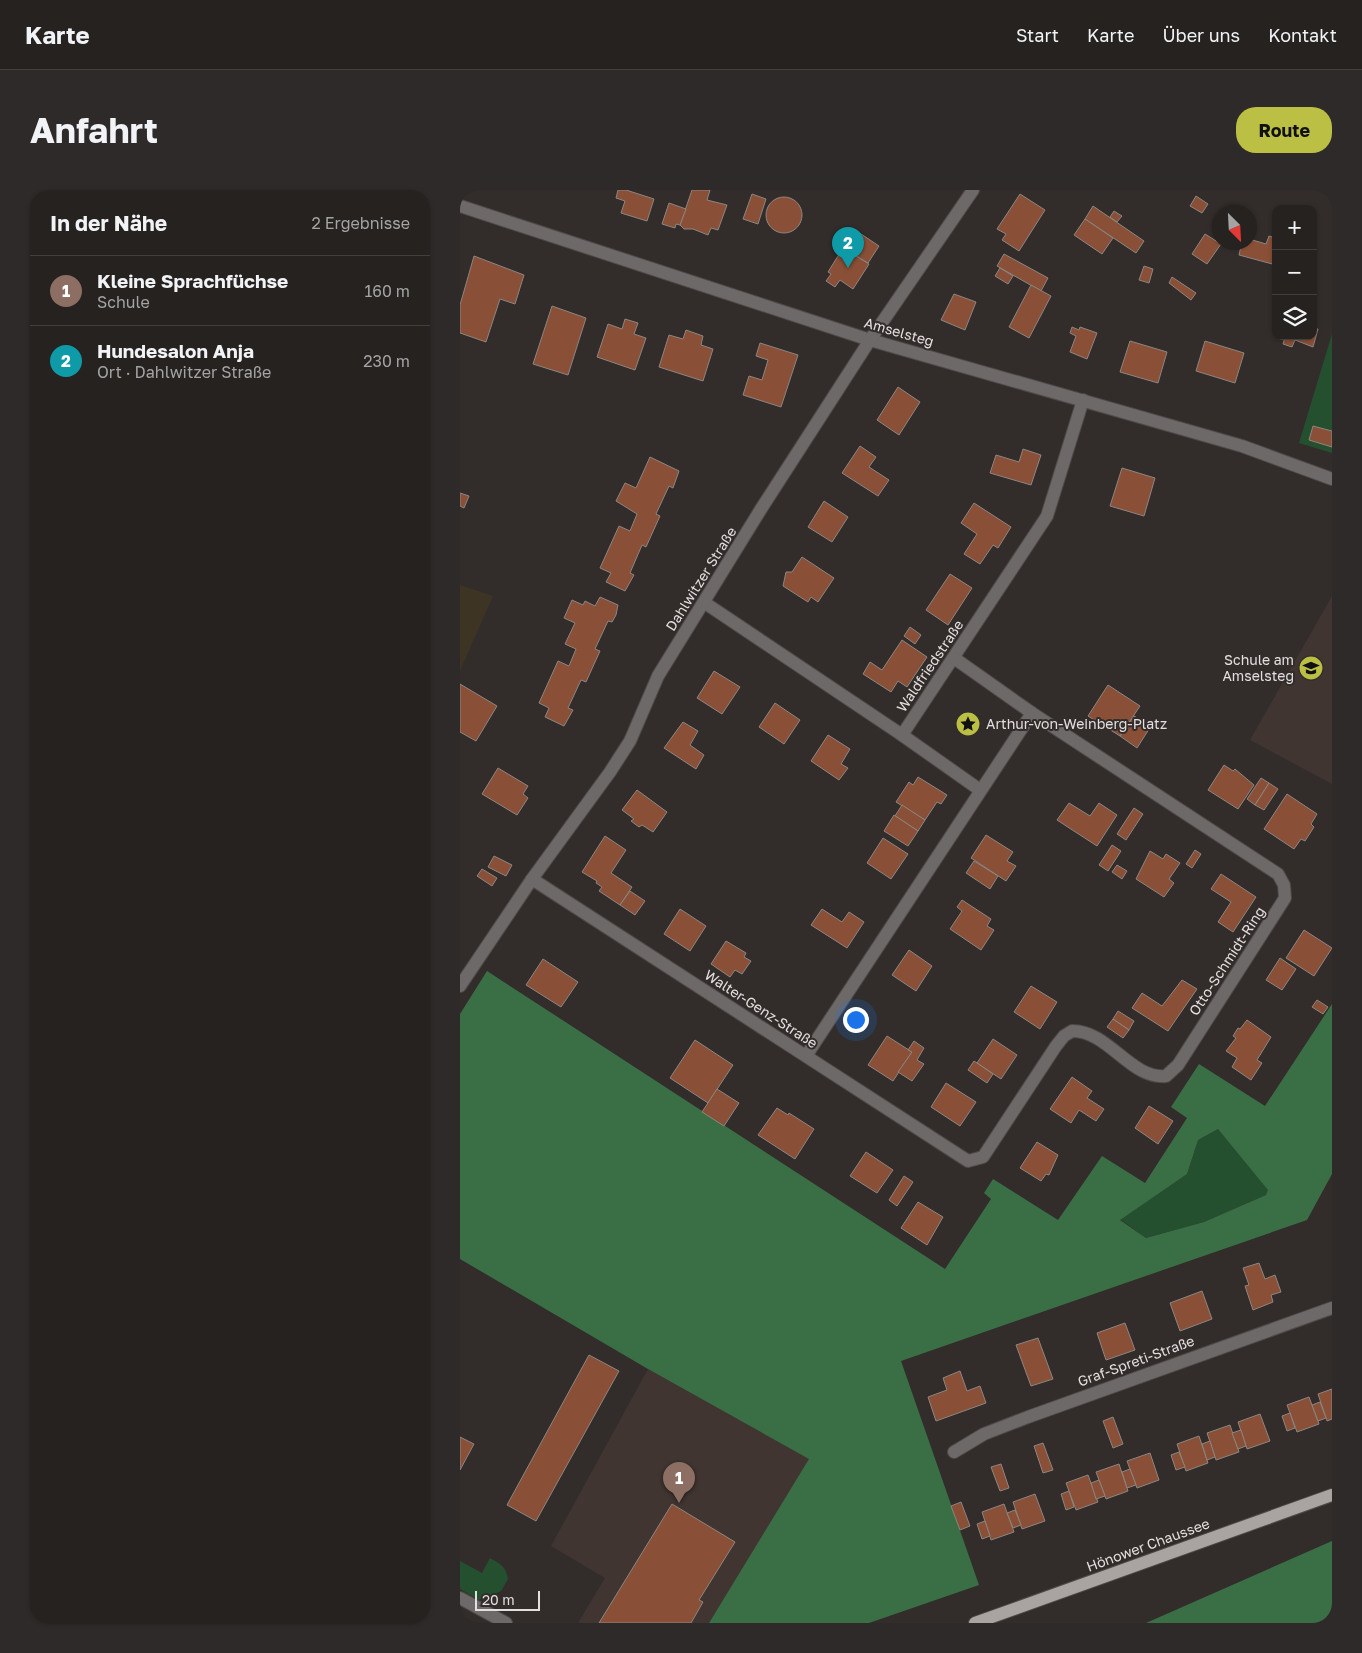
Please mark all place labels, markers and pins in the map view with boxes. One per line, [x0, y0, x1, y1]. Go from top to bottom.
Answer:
pin: 2 [832, 227, 864, 268]
place label: Schule am Amselsteg [1222, 651, 1294, 684]
school or university icon: Schule am Amselsteg [1298, 655, 1324, 681]
place icon: Arthur-von-Weinberg-Platz [955, 711, 981, 737]
place label: Arthur-von-Weinberg-Platz [986, 715, 1167, 732]
pin: 1 [663, 1462, 695, 1503]

